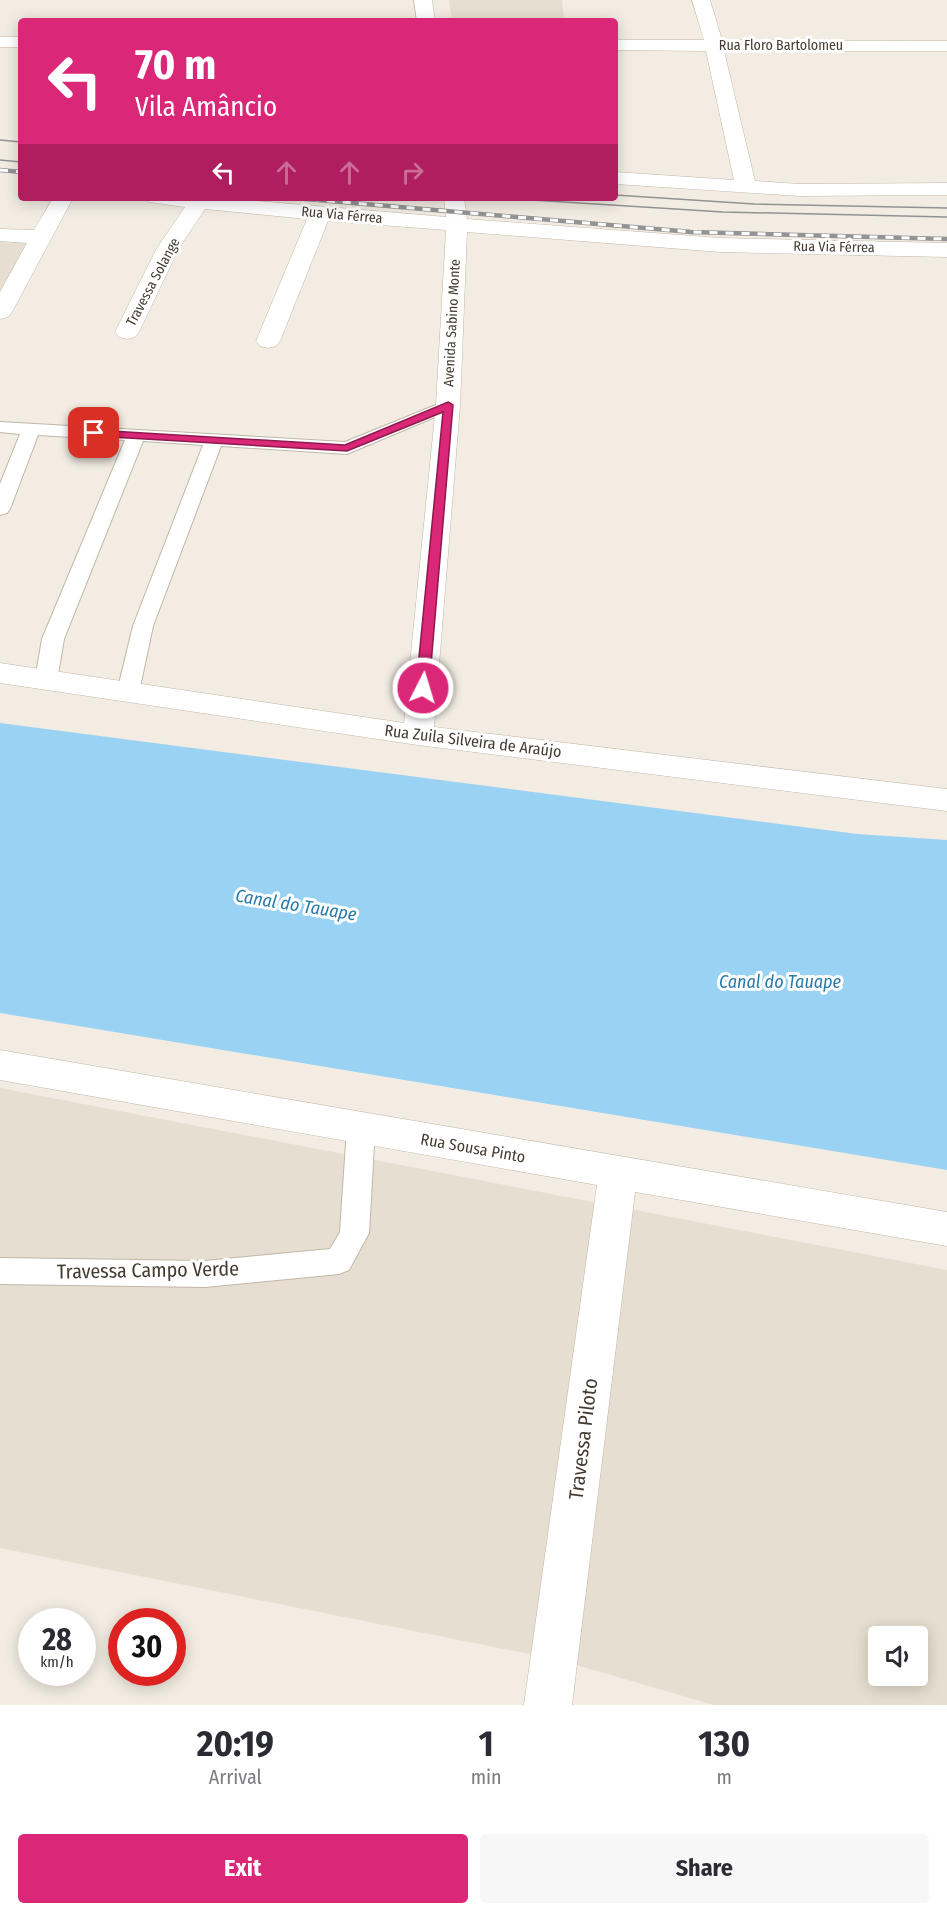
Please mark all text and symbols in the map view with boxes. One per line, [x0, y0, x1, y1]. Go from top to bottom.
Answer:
street label: Rua Floro Bartolomeu [719, 37, 843, 54]
text: 70 m [135, 40, 216, 90]
icon: left [36, 42, 114, 120]
text: Vila Amâncio [135, 91, 277, 123]
icon: left [207, 156, 240, 189]
icon: ahead [270, 156, 303, 189]
icon: ahead [333, 156, 366, 189]
icon: right [396, 156, 429, 189]
street label: Rua Via Férrea [301, 203, 383, 227]
street label: Travessa Solange [123, 235, 183, 329]
street label: Rua Via Férrea [793, 238, 875, 256]
street label: Avenida Sabino Monte [440, 259, 464, 387]
pin [68, 407, 119, 458]
icon: arrive [77, 416, 110, 449]
position arrow [391, 656, 455, 720]
street label: Rua Zuila Silveira de Araújo [383, 721, 563, 761]
water label: Canal do Tauape [234, 885, 359, 925]
water label: Canal do Tauape [719, 971, 842, 993]
street label: Rua Sousa Pinto [419, 1129, 527, 1167]
street label: Travessa Campo Verde [57, 1256, 239, 1284]
street label: Travessa Piloto [564, 1377, 602, 1501]
speed limit sign: 30 [108, 1608, 186, 1686]
text: 28 [42, 1622, 72, 1658]
map controls [868, 1626, 928, 1686]
button: sound [868, 1626, 928, 1686]
text: km/h [40, 1653, 74, 1671]
text: 20:19 [197, 1722, 274, 1766]
text: 1 [478, 1722, 494, 1766]
text: 130 [698, 1722, 750, 1766]
text: Arrival [209, 1765, 262, 1789]
text: min [471, 1765, 502, 1789]
text: m [717, 1765, 732, 1789]
button: Exit [18, 1834, 468, 1903]
button: Share [480, 1834, 929, 1903]

